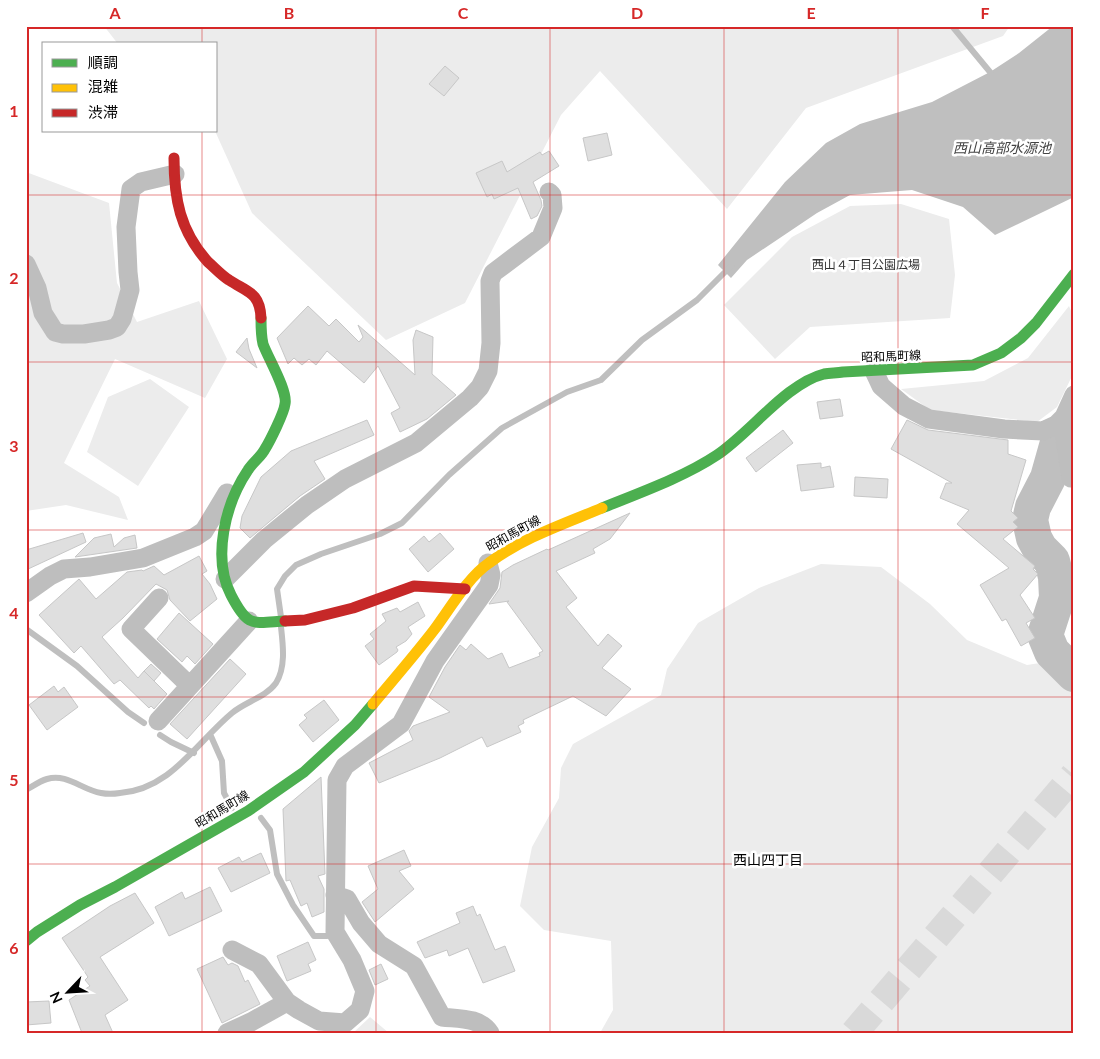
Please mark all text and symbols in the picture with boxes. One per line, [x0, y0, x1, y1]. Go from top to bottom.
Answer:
text: A [108, 3, 121, 22]
text: B [284, 3, 294, 22]
text: C [458, 3, 469, 22]
text: D [631, 3, 643, 22]
text: E [806, 3, 816, 22]
text: F [980, 3, 990, 22]
legend [42, 42, 218, 132]
text: 順調 [88, 53, 118, 71]
text: 混雑 [88, 77, 118, 95]
text: 1 [9, 101, 19, 120]
text: 渋滞 [88, 103, 118, 121]
water label: 西山高部水源池 [953, 139, 1053, 156]
park label: 西山４丁目公園広場 [812, 257, 920, 272]
text: 2 [9, 268, 19, 287]
street label: 昭和馬町線 [861, 347, 921, 365]
text: 3 [9, 436, 19, 455]
street label: 昭和馬町線 [483, 512, 543, 554]
text: 4 [9, 603, 19, 622]
text: 5 [9, 770, 19, 789]
street label: 昭和馬町線 [192, 787, 252, 831]
district label: 西山四丁目 [733, 851, 803, 868]
text: 6 [9, 938, 19, 957]
north arrow [42, 966, 92, 1016]
text: N [46, 989, 66, 1006]

